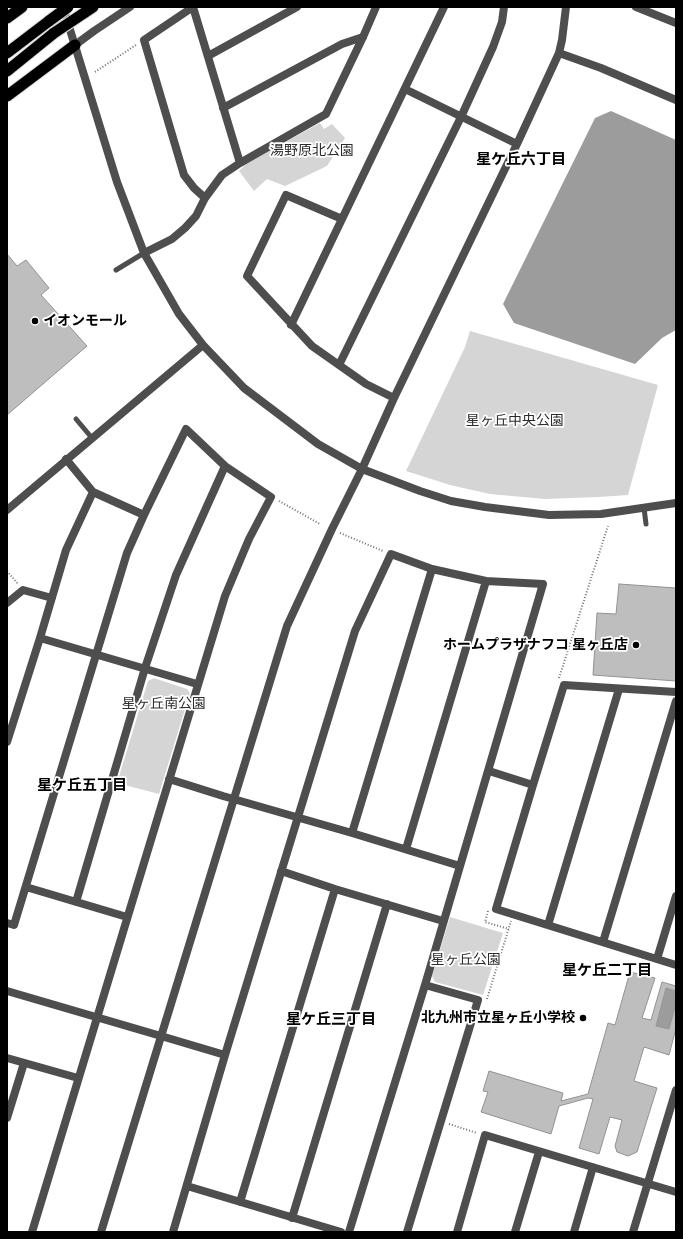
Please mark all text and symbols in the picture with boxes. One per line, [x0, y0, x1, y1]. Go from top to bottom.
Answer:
park label: 湯野原北公園 [270, 143, 354, 159]
district label: 星ケ丘六丁目 [476, 151, 566, 169]
place label: イオンモール [43, 313, 127, 329]
marker: イオンモール [30, 316, 40, 326]
park label: 星ヶ丘中央公園 [466, 413, 564, 429]
place label: ホームプラザナフコ 星ヶ丘店 [443, 637, 628, 653]
marker: ホームプラザナフコ 星ヶ丘店 [631, 640, 641, 650]
park label: 星ヶ丘南公園 [122, 696, 206, 712]
district label: 星ケ丘五丁目 [37, 777, 127, 795]
park label: 星ヶ丘公園 [431, 952, 501, 968]
district label: 星ケ丘二丁目 [562, 962, 652, 980]
place label: 北九州市立星ヶ丘小学校 [421, 1010, 575, 1026]
district label: 星ケ丘三丁目 [286, 1011, 376, 1029]
marker: 北九州市立星ヶ丘小学校 [578, 1013, 588, 1023]

